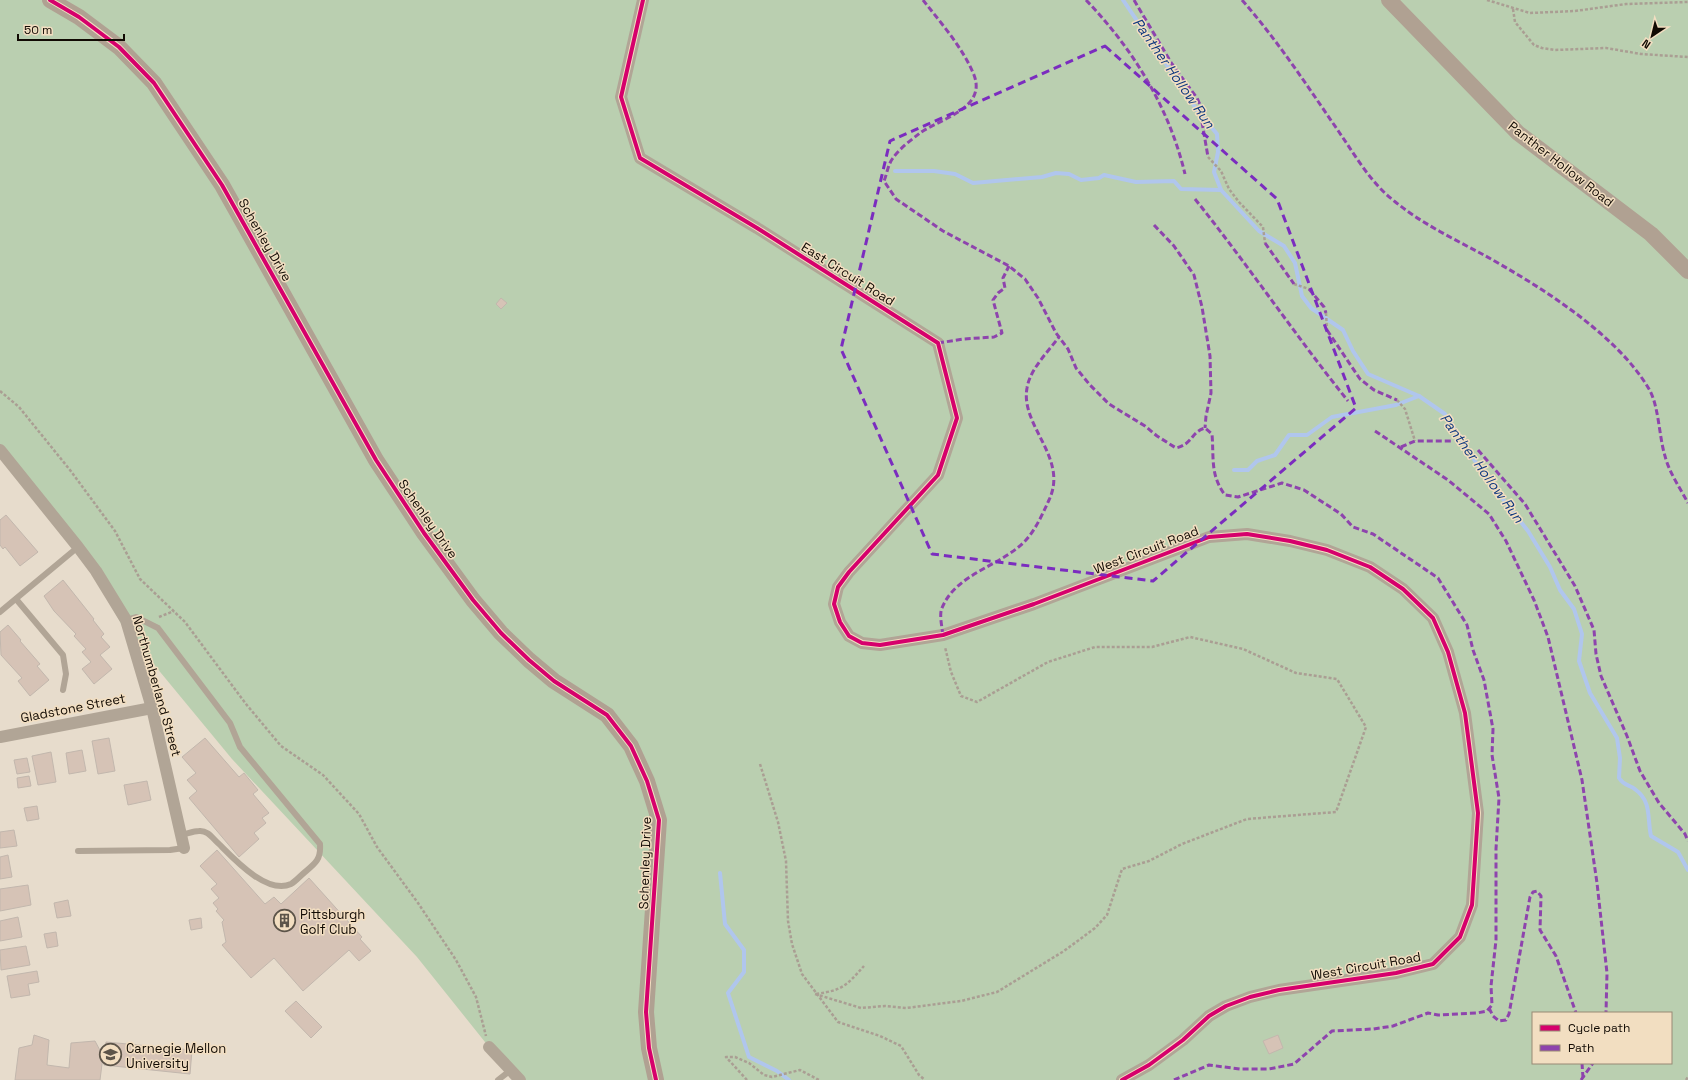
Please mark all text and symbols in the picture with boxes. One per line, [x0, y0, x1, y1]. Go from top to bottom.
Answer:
water label: Panther Hollow Run [1129, 14, 1219, 132]
scale bar [18, 16, 124, 42]
north arrow [1632, 16, 1672, 56]
text: 50 m [24, 22, 52, 38]
text: N [1639, 36, 1653, 52]
street label: Panther Hollow Road [1505, 117, 1617, 211]
street label: Schenley Drive [234, 196, 296, 284]
street label: East Circuit Road [798, 238, 898, 310]
water label: Panther Hollow Run [1436, 410, 1528, 527]
street label: Schenley Drive [394, 476, 462, 562]
street label: West Circuit Road [1091, 522, 1201, 578]
street label: Northumberland Street [129, 614, 185, 758]
street label: Gladstone Street [19, 689, 127, 727]
street label: Schenley Drive [635, 816, 655, 910]
place label: Pittsburgh Golf Club [300, 906, 365, 938]
building icon: Pittsburgh Golf Club [272, 908, 298, 934]
street label: West Circuit Road [1310, 948, 1422, 984]
legend [1532, 1012, 1672, 1064]
text: Cycle path [1568, 1020, 1630, 1036]
place label: Carnegie Mellon University [126, 1040, 226, 1072]
text: Path [1568, 1040, 1594, 1056]
school or university icon: Carnegie Mellon University [97, 1042, 123, 1068]

